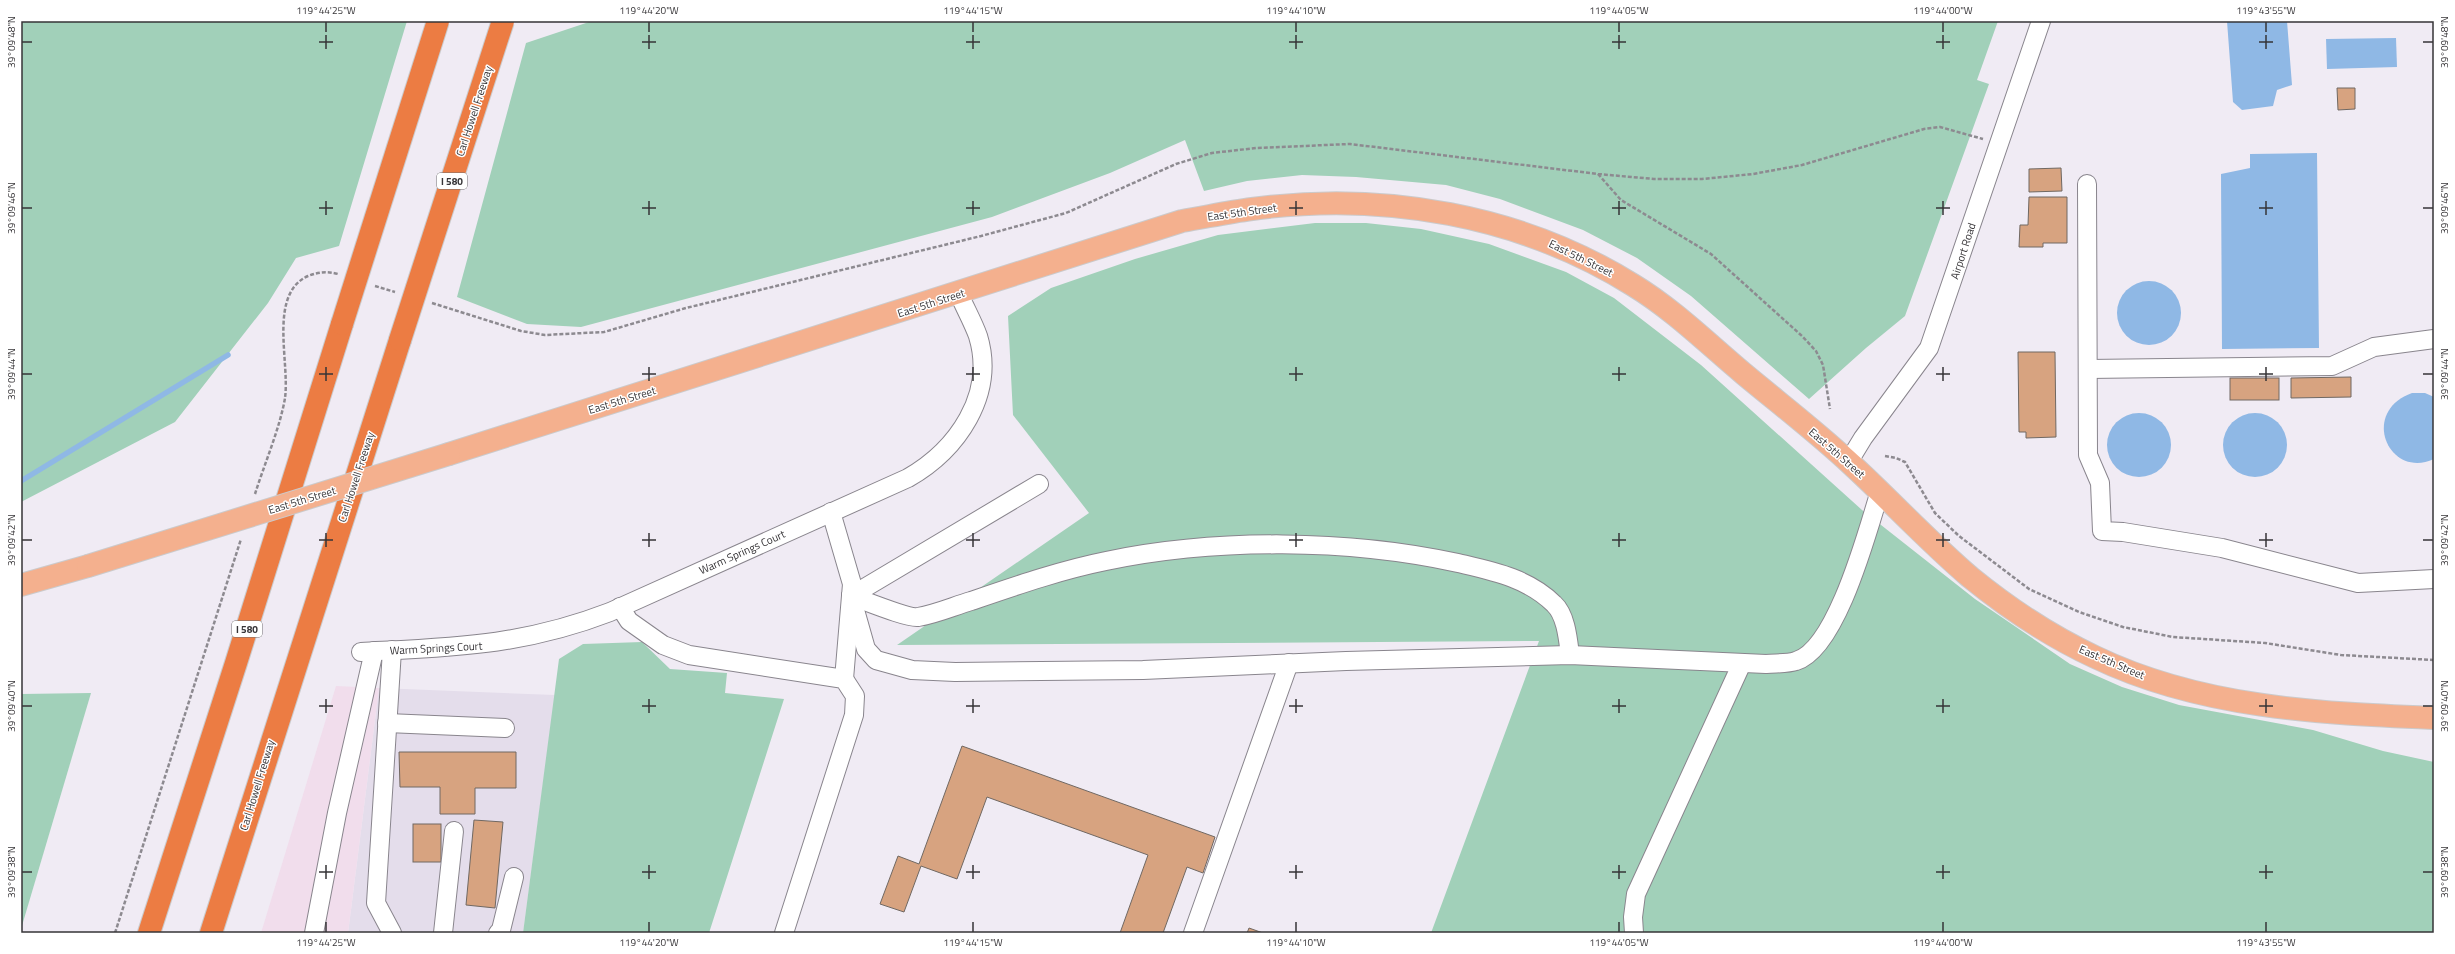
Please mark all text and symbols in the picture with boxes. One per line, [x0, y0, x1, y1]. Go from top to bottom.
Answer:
text: 119°44'25"W [296, 3, 356, 18]
text: 119°44'20"W [619, 3, 679, 18]
text: 119°44'15"W [943, 3, 1003, 18]
text: 119°44'10"W [1266, 3, 1326, 18]
text: 119°44'05"W [1589, 3, 1649, 18]
text: 119°44'00"W [1913, 3, 1973, 18]
text: 119°43'55"W [2236, 3, 2296, 18]
text: 39°09'48"N [4, 16, 19, 68]
text: 39°09'48"N [2437, 16, 2452, 68]
street label: Carl Howell Freeway [452, 63, 496, 158]
road number: I 580 [437, 173, 467, 189]
text: 39°09'46"N [4, 182, 19, 234]
text: 39°09'46"N [2437, 182, 2452, 234]
street label: East 5th Street [1206, 199, 1278, 225]
street label: Airport Road [1946, 221, 1980, 281]
street label: East 5th Street [1546, 236, 1616, 281]
street label: East 5th Street [895, 285, 967, 321]
text: 39°09'44"N [4, 348, 19, 400]
text: 39°09'44"N [2437, 348, 2452, 400]
street label: East 5th Street [586, 382, 658, 418]
street label: East 5th Street [1805, 424, 1869, 482]
street label: Carl Howell Freeway [334, 429, 378, 524]
street label: East 5th Street [266, 482, 338, 518]
text: 39°09'42"N [4, 514, 19, 566]
text: 39°09'42"N [2437, 514, 2452, 566]
street label: Warm Springs Court [696, 526, 788, 578]
road number: I 580 [232, 621, 262, 637]
street label: Warm Springs Court [389, 638, 483, 658]
street label: East 5th Street [2077, 641, 2147, 683]
text: 39°09'40"N [4, 680, 19, 732]
text: 39°09'40"N [2437, 680, 2452, 732]
street label: Carl Howell Freeway [236, 737, 279, 832]
text: 39°09'38"N [4, 846, 19, 898]
text: 39°09'38"N [2437, 846, 2452, 898]
text: 119°44'25"W [296, 935, 356, 950]
text: 119°44'20"W [619, 935, 679, 950]
text: 119°44'15"W [943, 935, 1003, 950]
text: 119°44'10"W [1266, 935, 1326, 950]
text: 119°44'05"W [1589, 935, 1649, 950]
text: 119°44'00"W [1913, 935, 1973, 950]
text: 119°43'55"W [2236, 935, 2296, 950]

